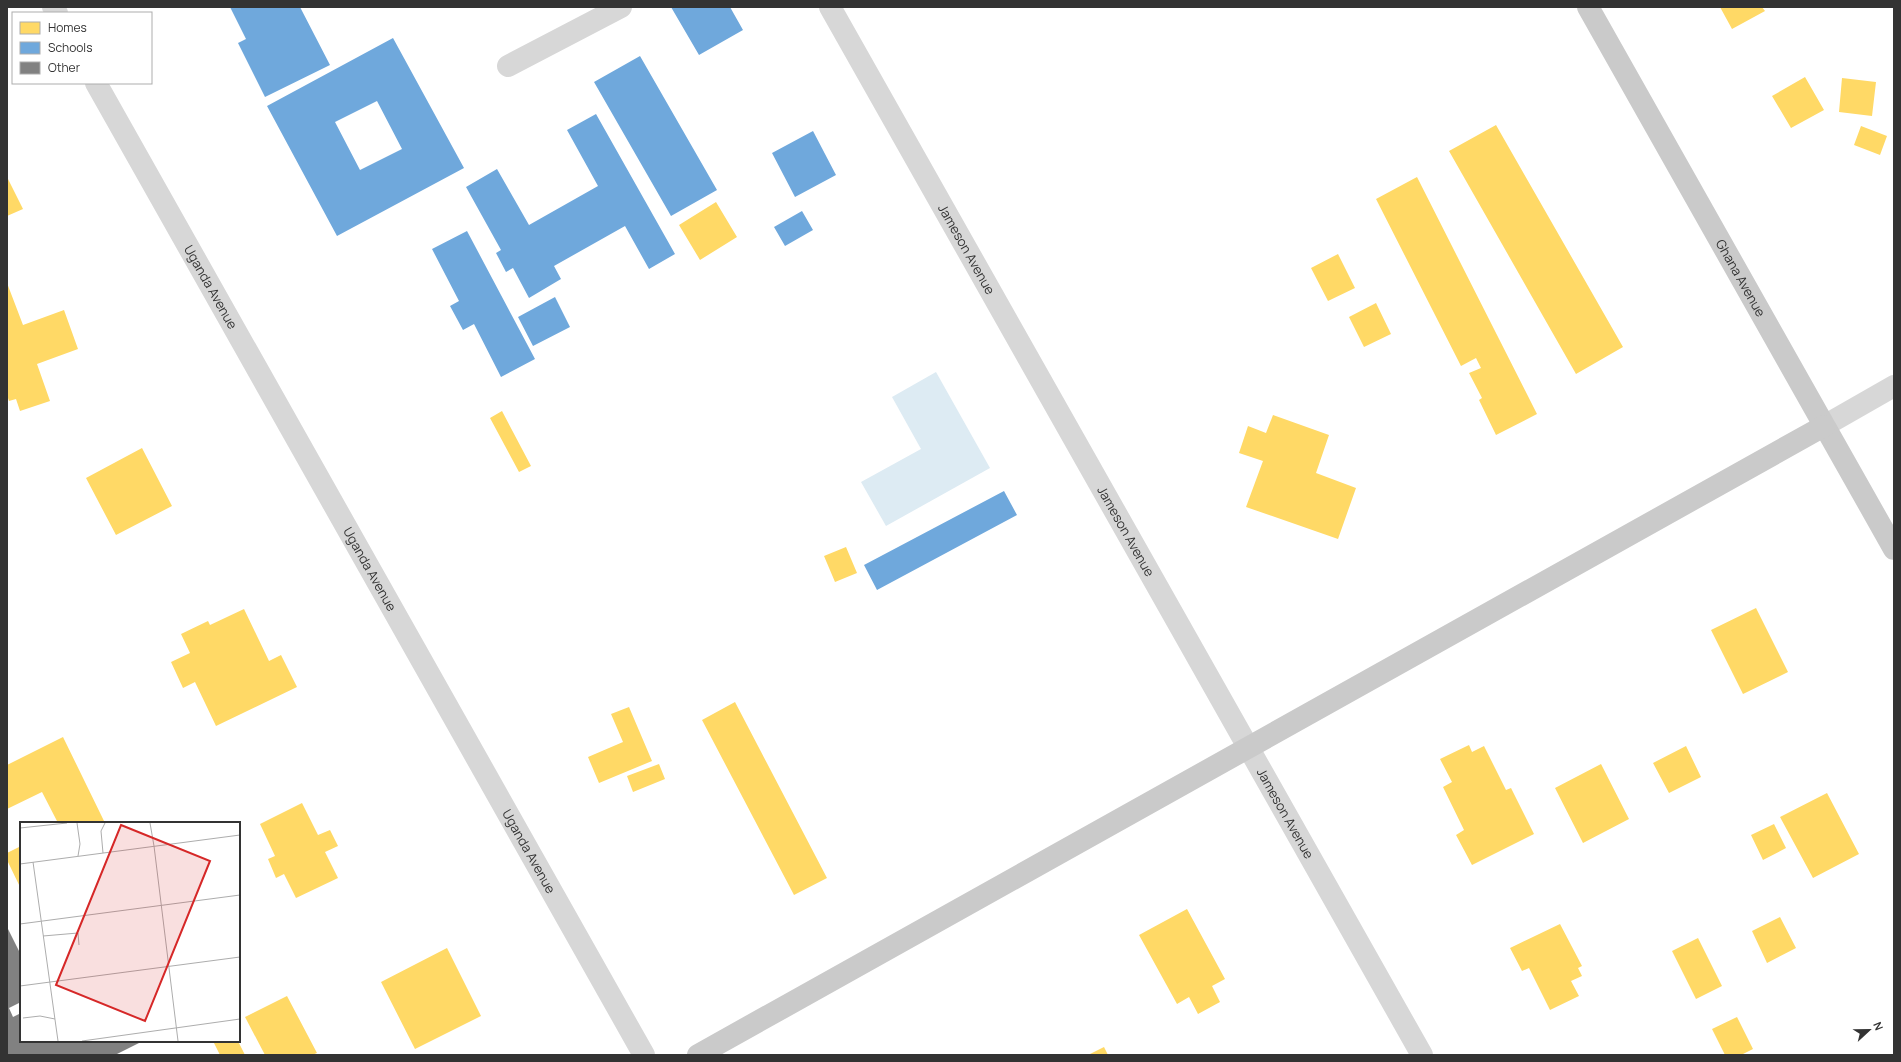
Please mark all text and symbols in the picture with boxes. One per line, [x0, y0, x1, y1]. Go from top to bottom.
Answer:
legend [12, 12, 152, 84]
text: Homes [48, 19, 87, 36]
text: Schools [48, 39, 92, 56]
text: Other [48, 59, 81, 76]
street label: Jameson Avenue [934, 201, 1000, 298]
street label: Ghana Avenue [1712, 236, 1770, 320]
street label: Uganda Avenue [180, 242, 242, 332]
street label: Jameson Avenue [1093, 483, 1159, 580]
street label: Uganda Avenue [339, 524, 401, 615]
street label: Jameson Avenue [1253, 765, 1318, 862]
street label: Uganda Avenue [498, 806, 560, 897]
inset map [20, 822, 240, 1042]
north arrow [1849, 1010, 1889, 1050]
text: N [1870, 1020, 1887, 1033]

